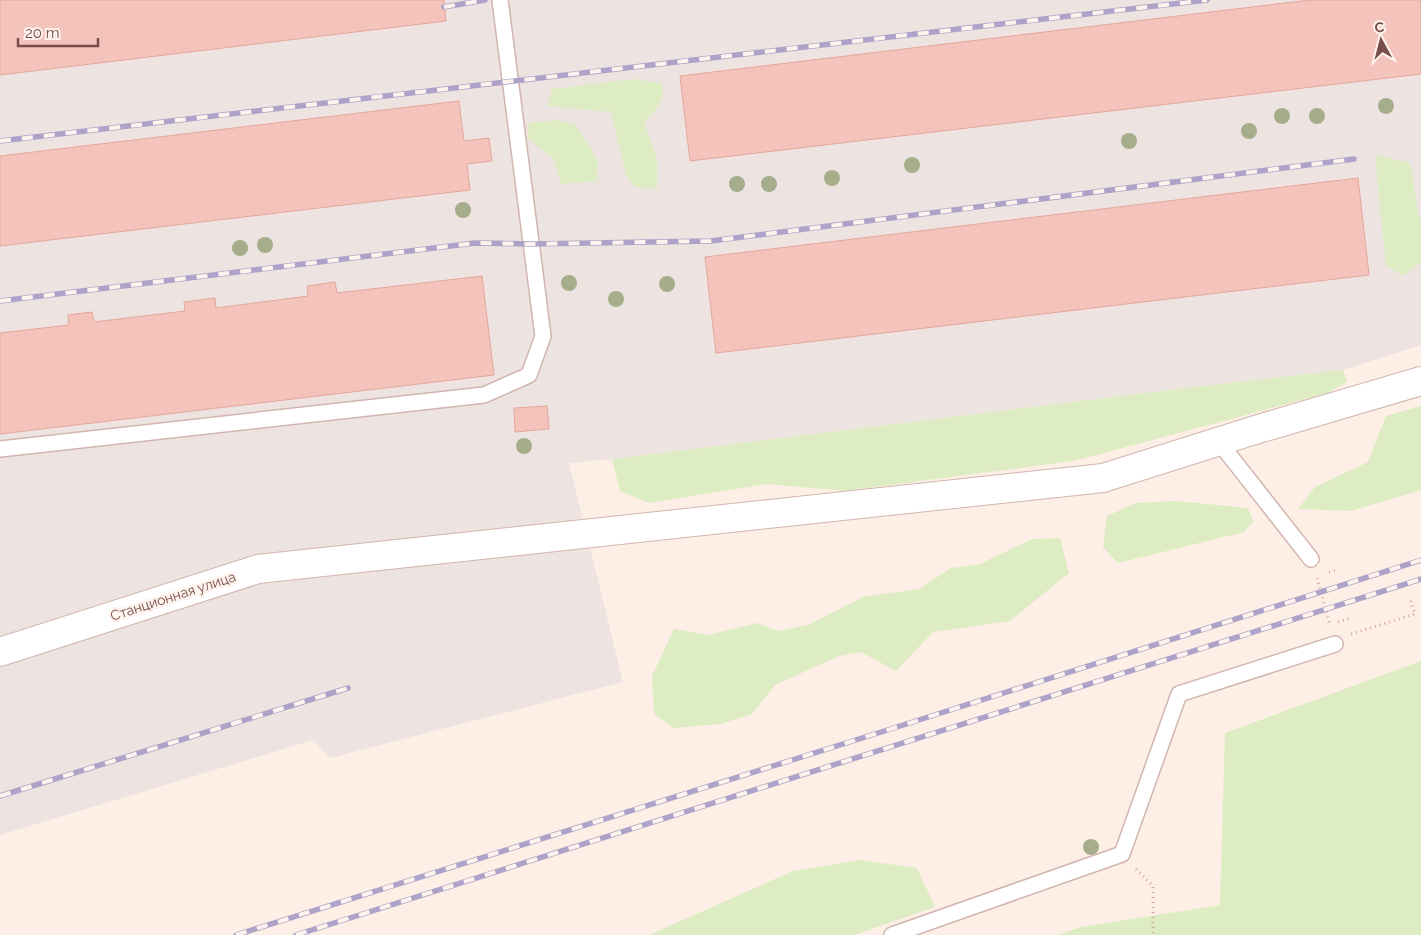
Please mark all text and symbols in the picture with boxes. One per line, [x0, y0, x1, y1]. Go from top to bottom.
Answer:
scale bar [18, 15, 98, 47]
north arrow [1356, 15, 1406, 65]
text: С [1374, 19, 1386, 36]
text: 20 m [25, 24, 60, 42]
street label: Станционная улица [108, 568, 238, 624]

